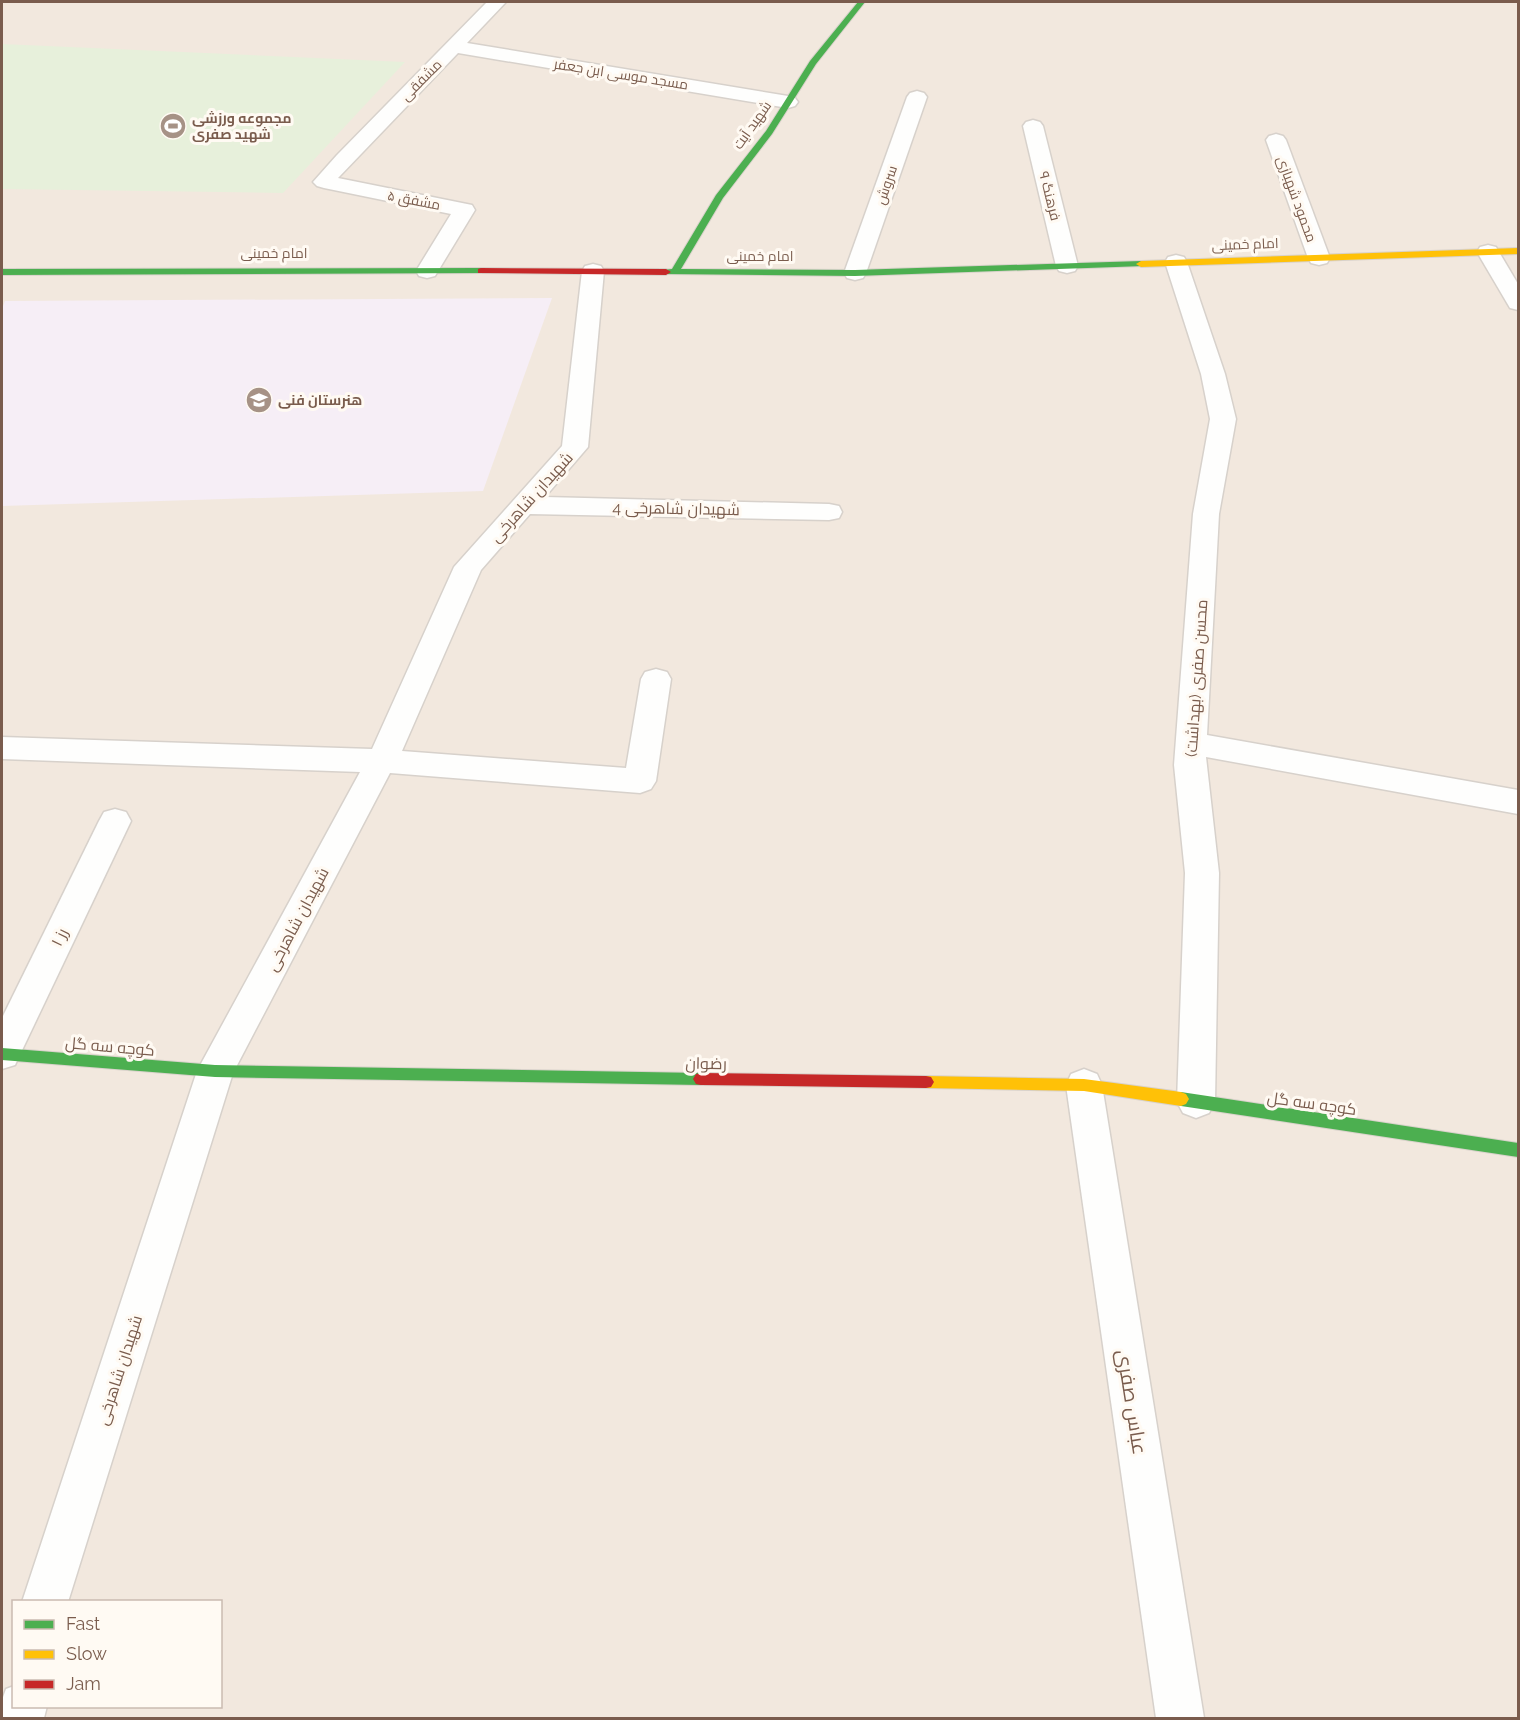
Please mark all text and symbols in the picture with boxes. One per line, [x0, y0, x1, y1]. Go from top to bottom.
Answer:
street label: مسجد موسی ابن جعفر [552, 55, 689, 93]
street label: مشفقی [397, 56, 445, 104]
street label: شهید آیت [730, 98, 774, 152]
place label: مجموعه ورزشی شهید صفری [192, 110, 292, 143]
sports icon: مجموعه ورزشی شهید صفری [158, 111, 188, 141]
street label: محمود شهبازی [1274, 154, 1320, 244]
street label: سروش [872, 163, 900, 207]
street label: فرهنگ ۹ [1036, 170, 1064, 222]
street label: مشفق ۵ [386, 187, 442, 214]
street label: امام خمینی [1211, 235, 1279, 255]
street label: امام خمینی [240, 245, 308, 263]
street label: امام خمینی [726, 248, 794, 266]
school or university icon: هنرستان فنی [244, 385, 274, 415]
place label: هنرستان فنی [278, 392, 362, 409]
street label: شهیدان شاهرخی [486, 448, 578, 547]
street label: شهیدان شاهرخی 4 [612, 498, 740, 520]
street label: محسن صفری (بهداشت) [1182, 599, 1212, 757]
street label: شهیدان شاهرخی [262, 864, 334, 975]
street label: رز ۱ [47, 925, 72, 949]
street label: کوچه سه گل [64, 1033, 156, 1062]
street label: رضوان [685, 1054, 727, 1074]
street label: کوچه سه گل [1266, 1088, 1358, 1121]
street label: شهیدان شاهرخی [93, 1313, 147, 1428]
street label: عباس صفری [1111, 1348, 1152, 1456]
legend [12, 1600, 222, 1708]
text: Fast [66, 1613, 100, 1634]
text: Slow [66, 1643, 107, 1664]
text: Jam [66, 1673, 101, 1694]

